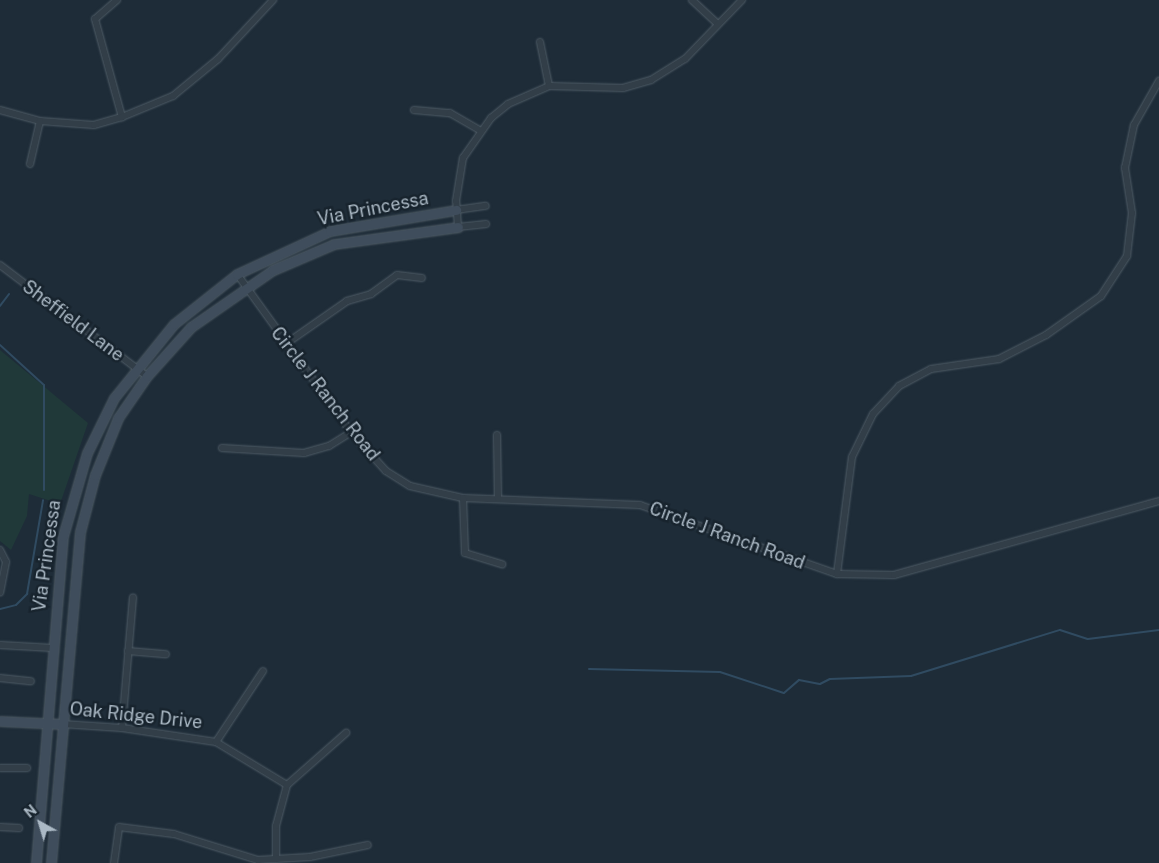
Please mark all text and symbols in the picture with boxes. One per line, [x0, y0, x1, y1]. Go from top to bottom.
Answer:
street label: Via Princessa [316, 188, 430, 230]
street label: Sheffield Lane [18, 276, 128, 366]
street label: Circle J Ranch Road [266, 323, 384, 465]
street label: Circle J Ranch Road [646, 498, 808, 574]
street label: Via Princessa [28, 499, 66, 613]
street label: Oak Ridge Drive [69, 698, 203, 734]
north arrow [15, 798, 65, 848]
text: N [21, 802, 40, 821]

